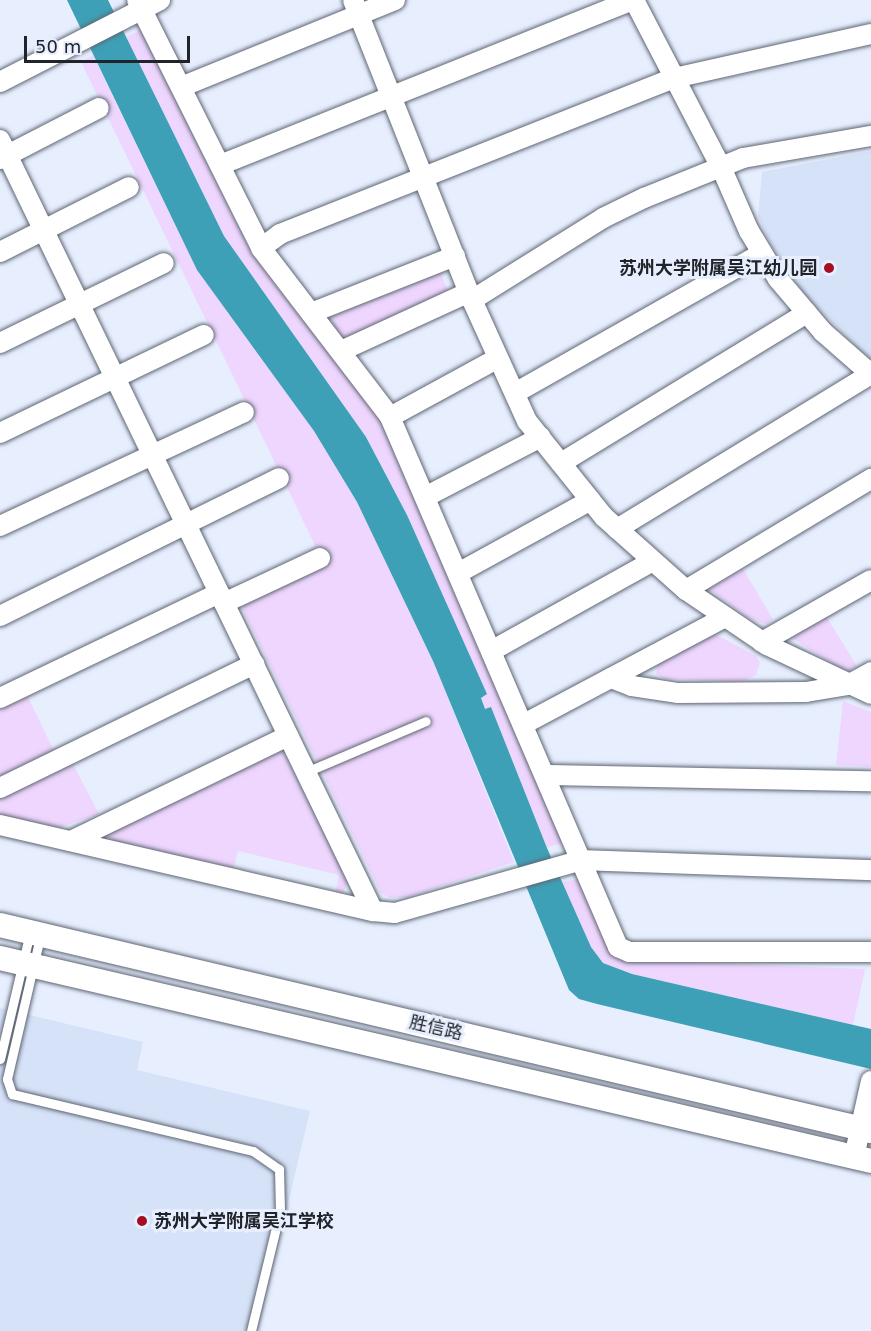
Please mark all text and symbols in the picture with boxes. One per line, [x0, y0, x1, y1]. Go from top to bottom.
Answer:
scale bar [27, 24, 194, 62]
text: 50 m [35, 36, 81, 57]
place label: 苏州大学附属吴江幼儿园 [619, 257, 817, 279]
marker: 苏州大学附属吴江幼儿园 [822, 261, 836, 275]
street label: 胜信路 [407, 1011, 465, 1045]
place label: 苏州大学附属吴江学校 [154, 1210, 334, 1232]
marker: 苏州大学附属吴江学校 [135, 1214, 149, 1228]

